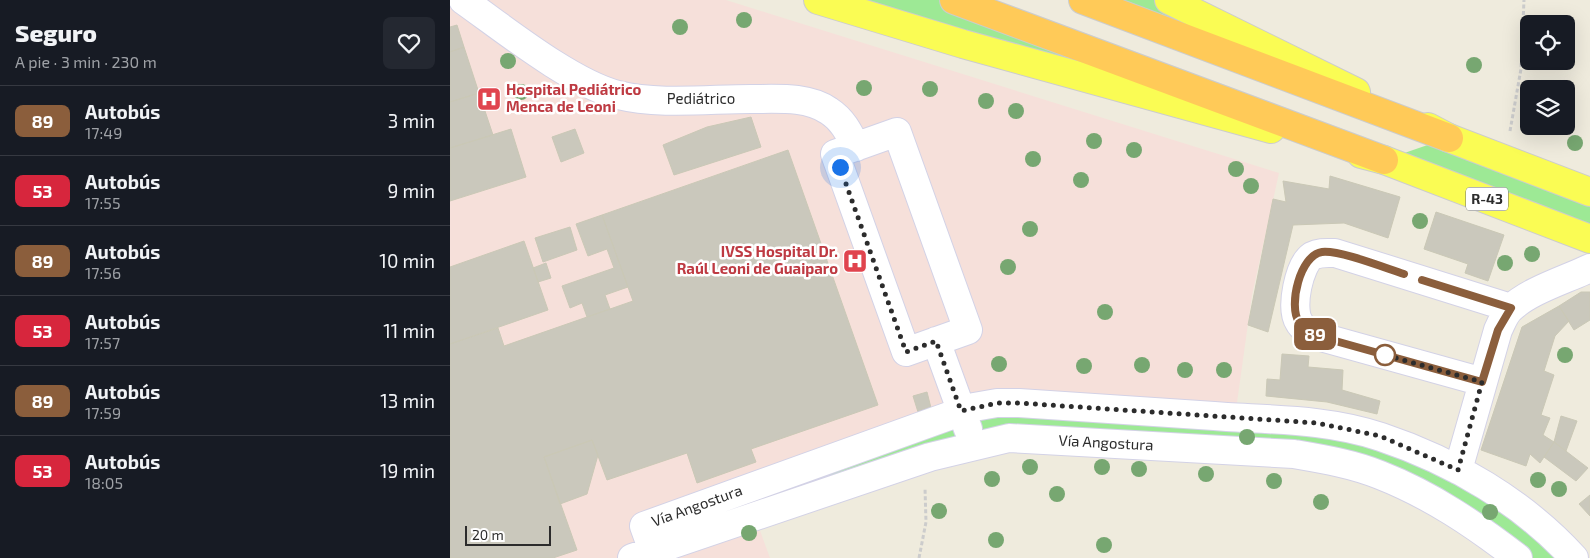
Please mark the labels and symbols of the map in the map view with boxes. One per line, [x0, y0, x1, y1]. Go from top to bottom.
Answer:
place label: Hospital Pediátrico Menca de Leoni [506, 80, 641, 115]
hospital icon: Hospital Pediátrico Menca de Leoni [476, 86, 502, 112]
street label: Pediátrico [667, 89, 735, 107]
your location [828, 155, 853, 180]
road number: R-43 [1466, 188, 1508, 210]
place label: IVSS Hospital Dr. Raúl Leoni de Guaiparo [677, 242, 838, 277]
hospital icon: IVSS Hospital Dr. Raúl Leoni de Guaiparo [842, 248, 868, 274]
line badge: 89 [1292, 318, 1338, 350]
unlabelled marker [1374, 344, 1396, 366]
street label: Vía Angostura [1058, 431, 1154, 453]
street label: Vía Angostura [649, 480, 744, 530]
scale bar [465, 523, 551, 546]

